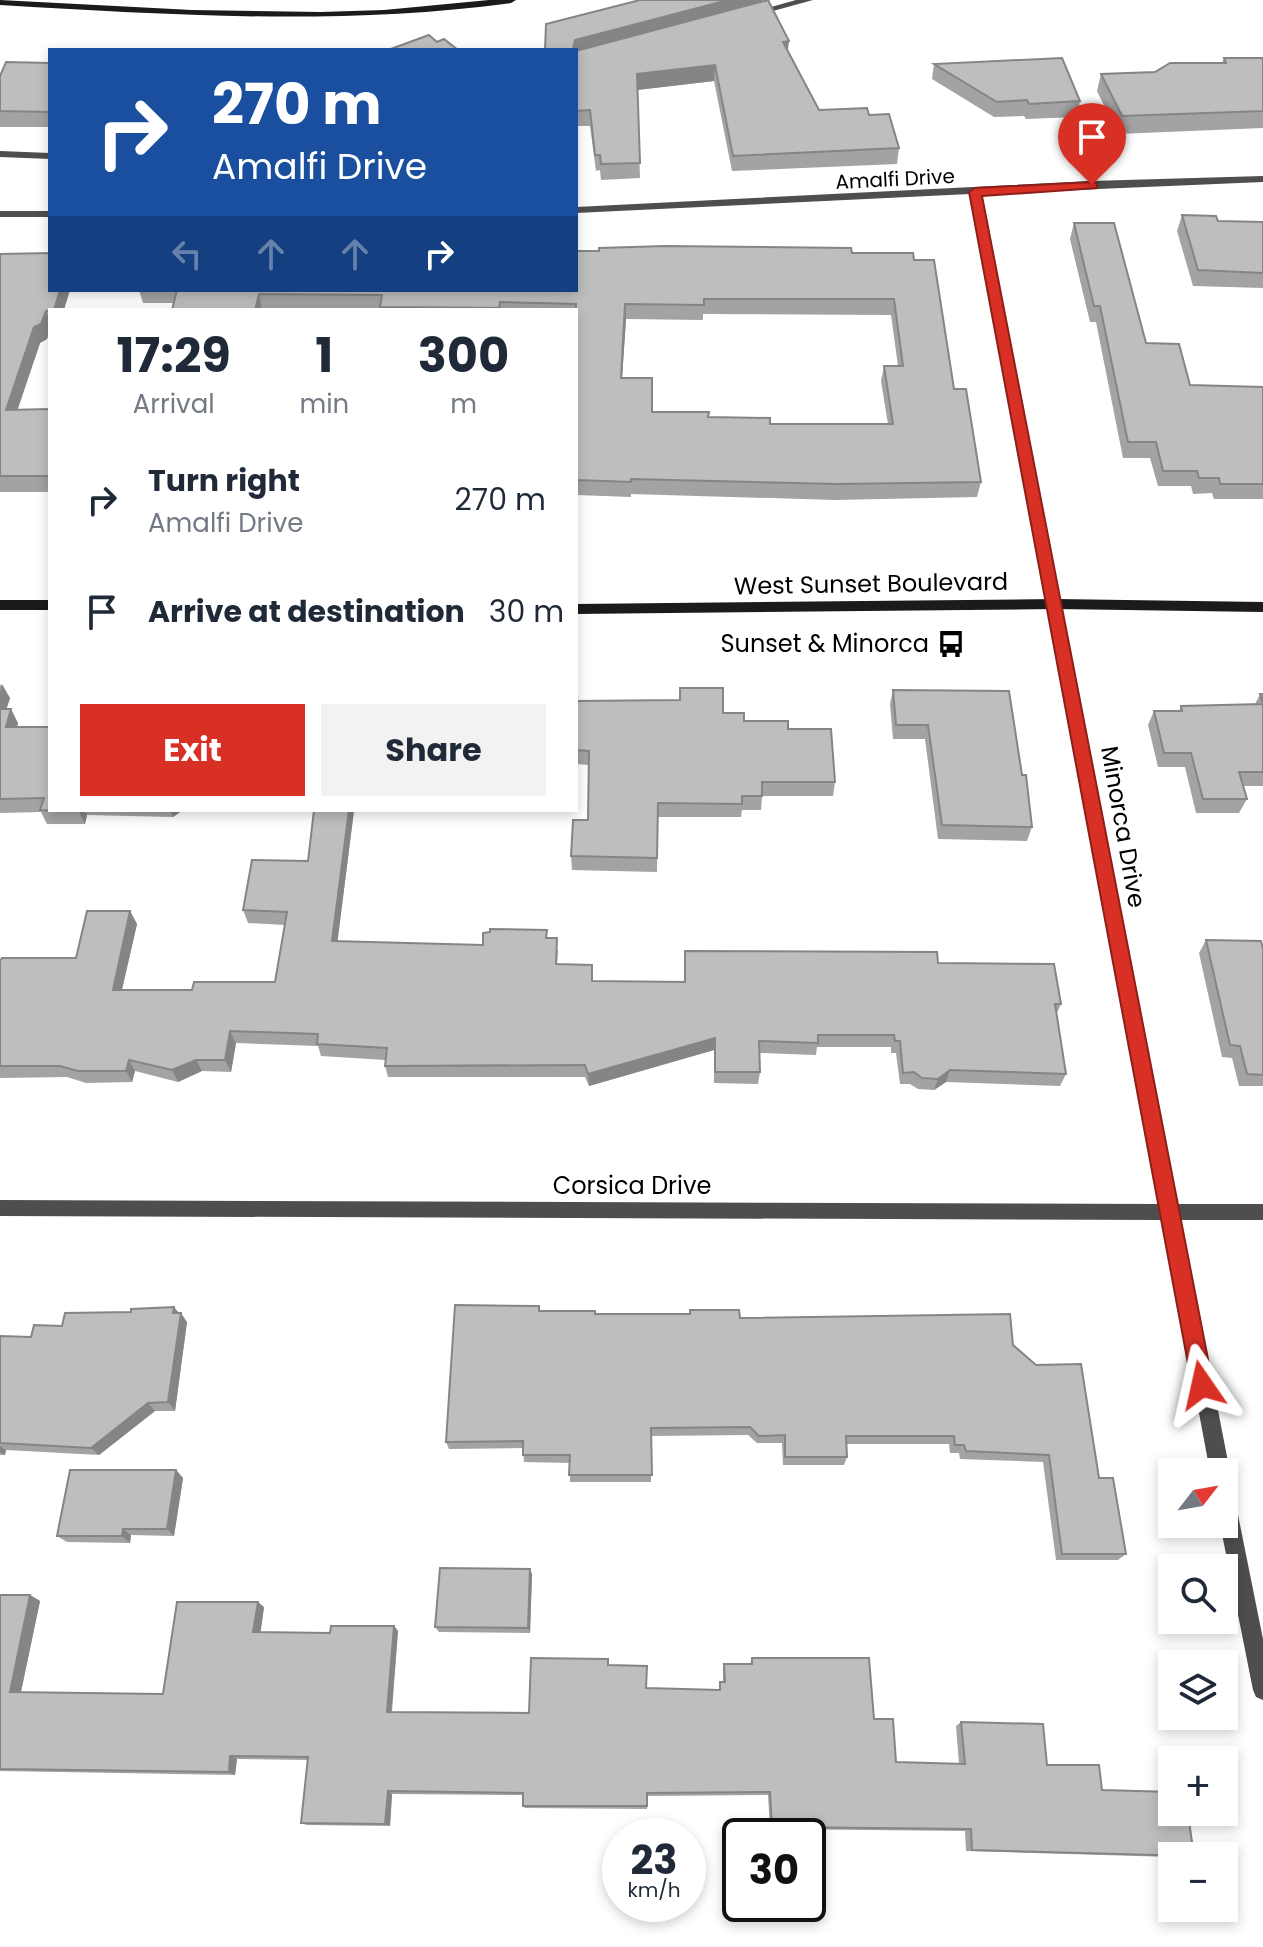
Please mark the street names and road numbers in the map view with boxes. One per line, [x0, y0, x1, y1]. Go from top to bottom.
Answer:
street label: Amalfi Drive [835, 162, 955, 196]
street label: West Sunset Boulevard [734, 565, 1008, 602]
street label: Minorca Drive [1093, 743, 1154, 910]
street label: Corsica Drive [553, 1169, 711, 1202]

